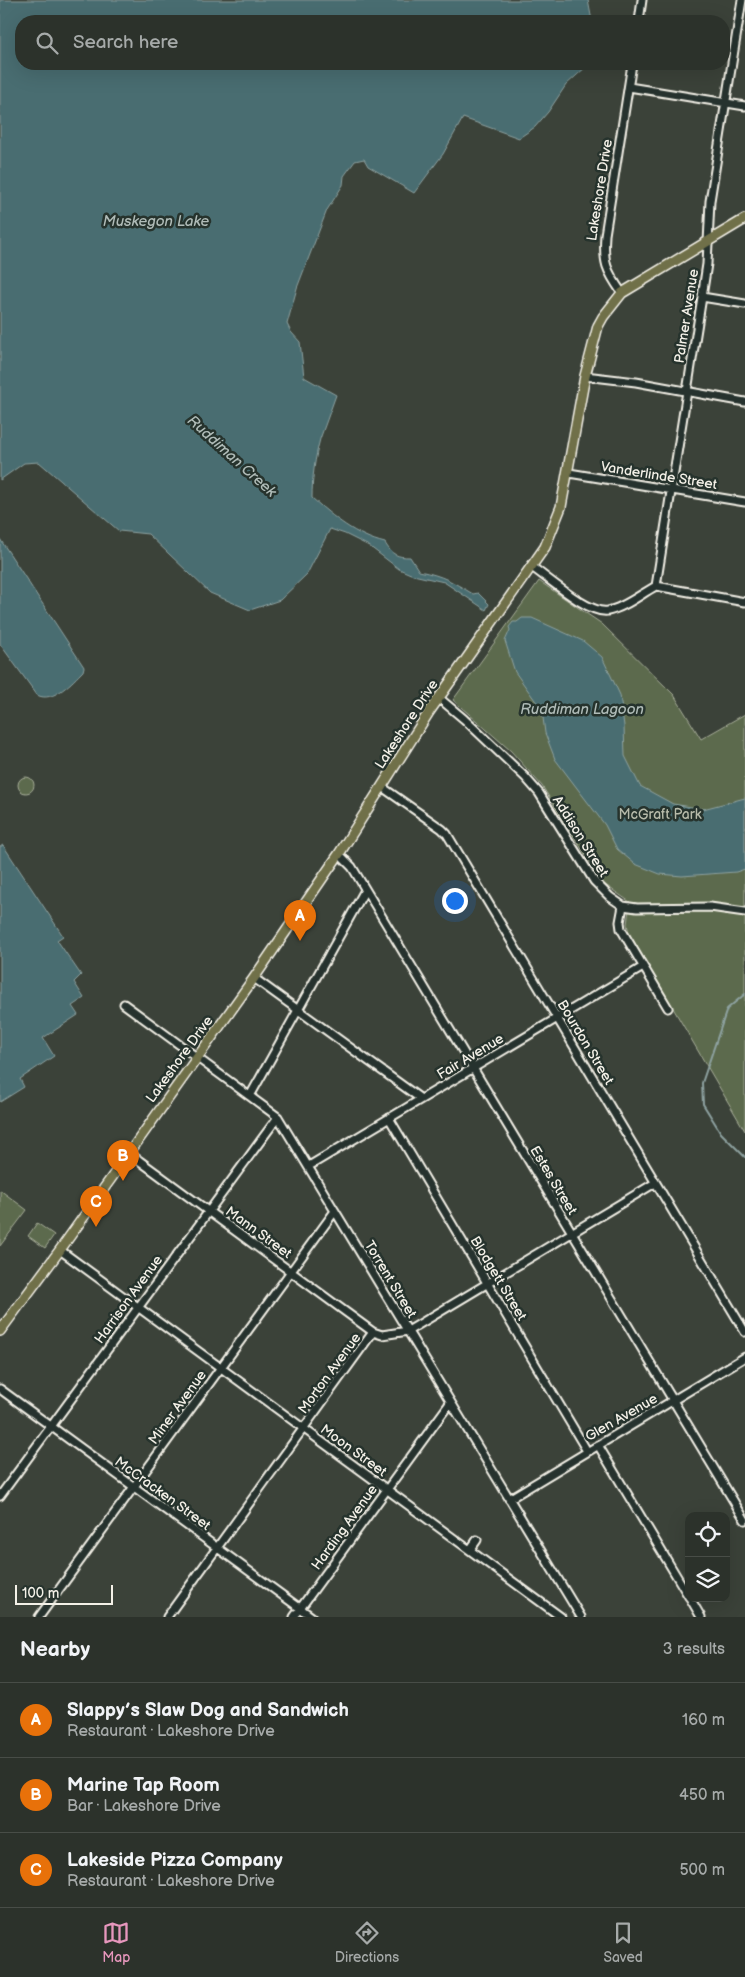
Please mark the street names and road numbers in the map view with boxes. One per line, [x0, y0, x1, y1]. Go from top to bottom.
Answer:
street label: Lakeshore Drive [583, 138, 616, 242]
street label: Palmer Avenue [671, 268, 702, 364]
street label: Vanderlinde Street [600, 458, 719, 493]
street label: Lakeshore Drive [371, 677, 442, 772]
street label: Addison Street [549, 793, 613, 881]
street label: Bourdon Street [554, 997, 618, 1088]
street label: Lakeshore Drive [142, 1013, 217, 1106]
street label: Fair Avenue [434, 1030, 507, 1083]
street label: Estes Street [526, 1143, 581, 1218]
street label: Mann Street [222, 1203, 296, 1263]
street label: Blodgett Street [467, 1233, 531, 1324]
street label: Torrent Street [361, 1238, 421, 1322]
street label: Harrison Avenue [91, 1252, 166, 1347]
street label: Morton Avenue [294, 1330, 364, 1417]
street label: Miner Avenue [145, 1367, 210, 1448]
street label: Glen Avenue [582, 1390, 660, 1445]
street label: Moon Street [317, 1421, 391, 1481]
street label: McCracken Street [111, 1453, 215, 1534]
street label: Harding Avenue [308, 1481, 381, 1573]

